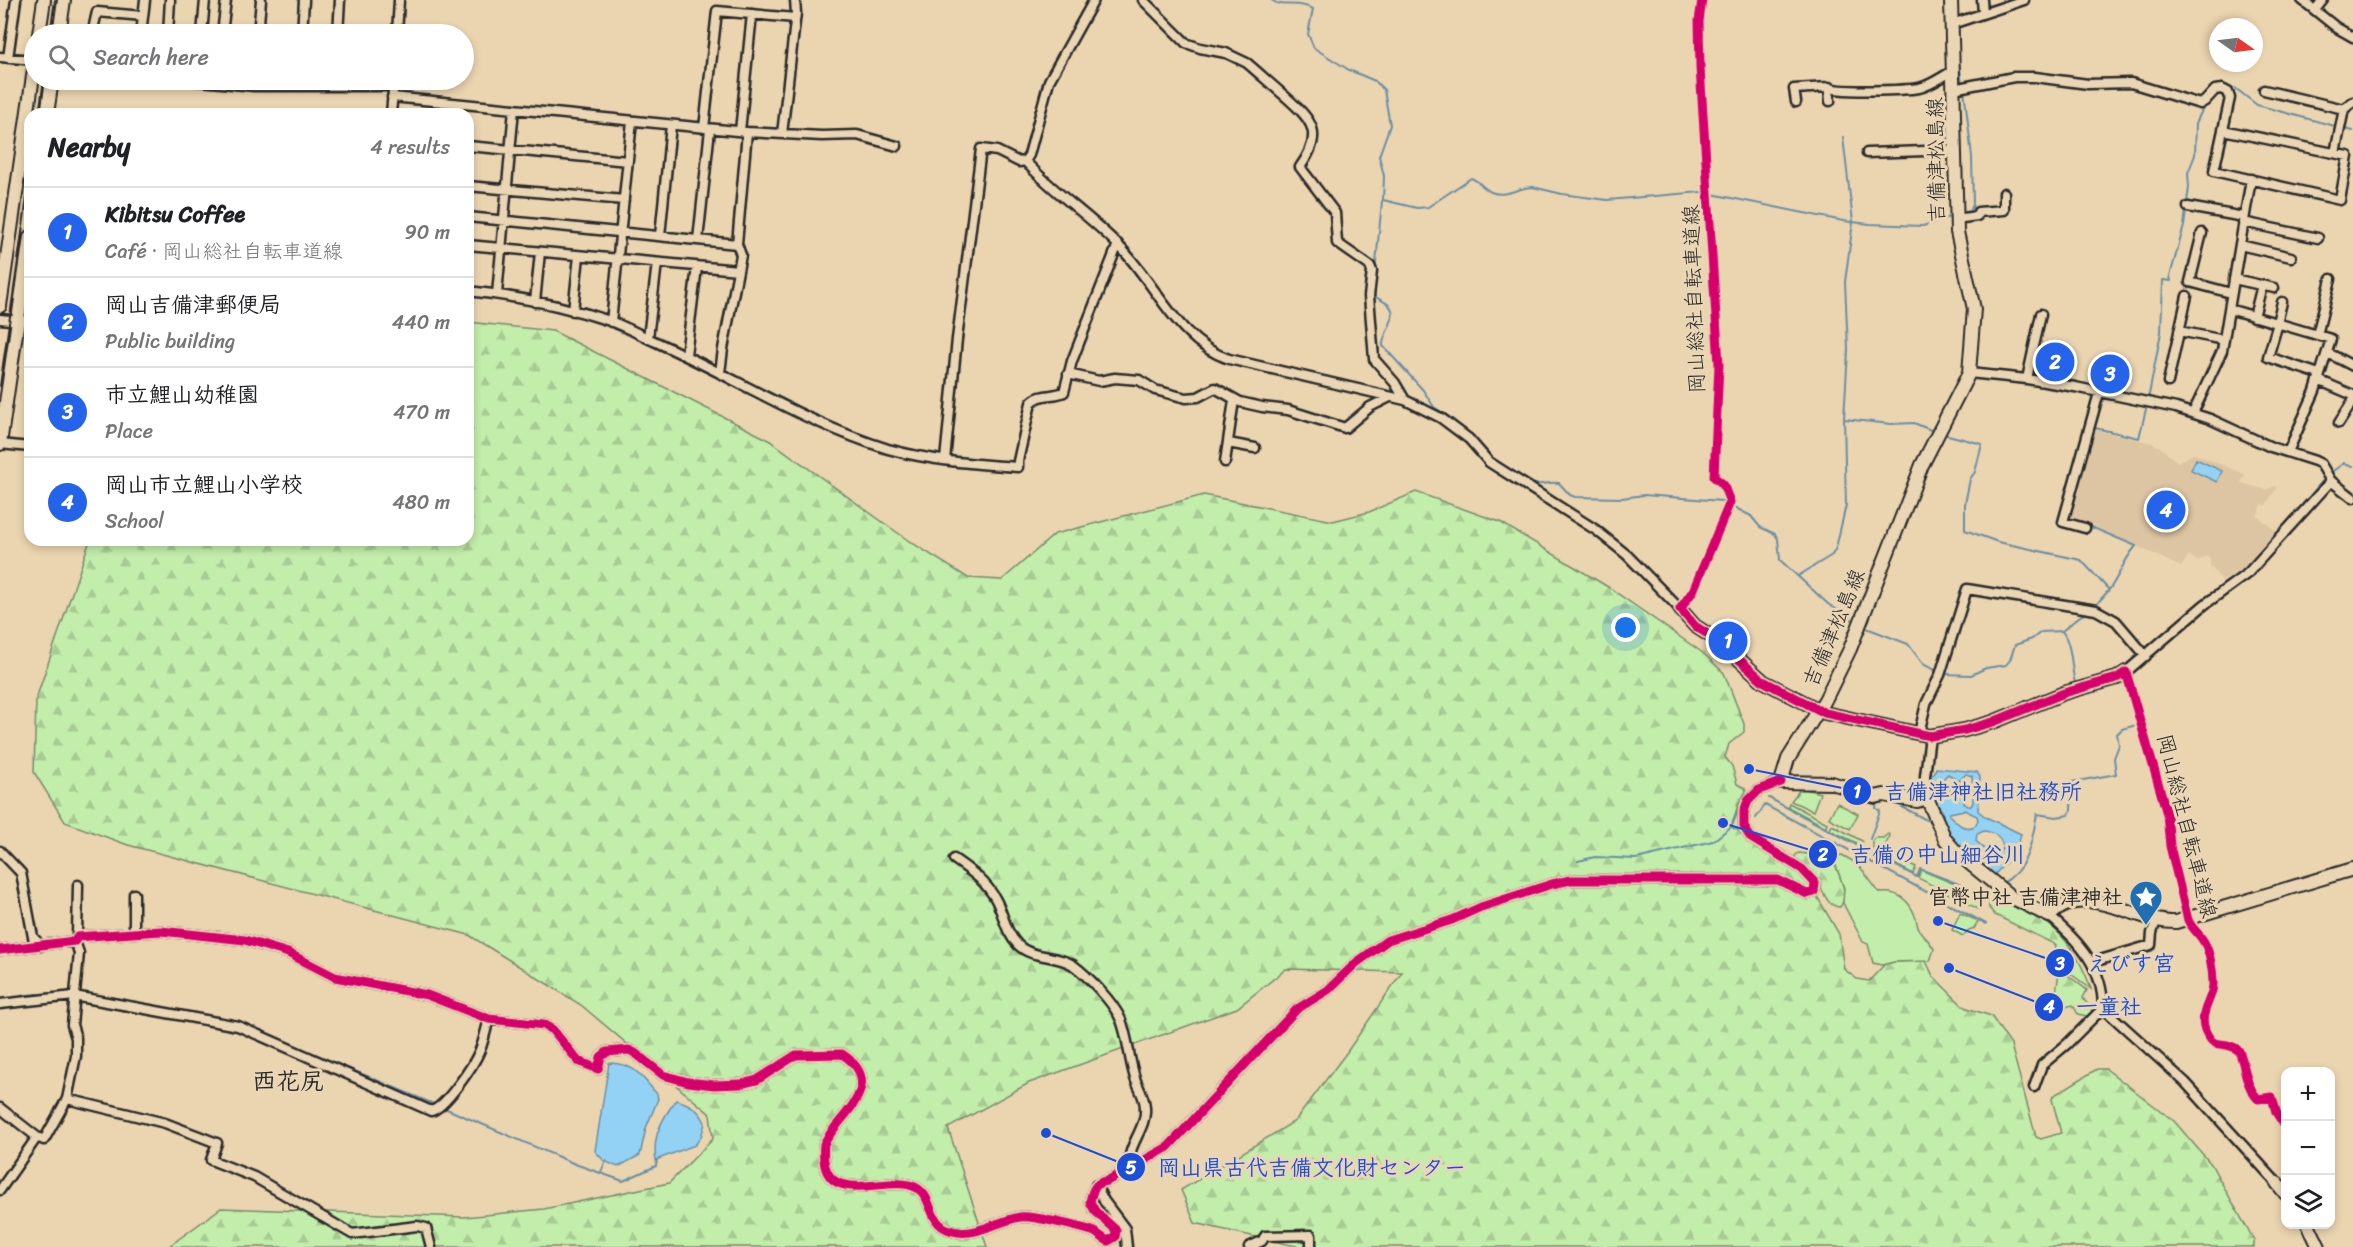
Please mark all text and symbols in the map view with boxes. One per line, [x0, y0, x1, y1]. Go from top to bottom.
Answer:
north arrow [2209, 18, 2263, 72]
search box [24, 24, 474, 90]
text: Search here [93, 38, 209, 77]
icon: search [45, 41, 78, 74]
street label: 吉備津松島線 [1916, 97, 1956, 223]
text: Nearby [48, 124, 130, 170]
text: 4 results [370, 130, 450, 165]
text: Kibitsu Coffee [105, 195, 245, 234]
street label: 岡山総社自転車道線 [1672, 204, 1716, 394]
text: 1 [63, 215, 72, 250]
text: 90 m [405, 215, 450, 250]
text: Café · 岡山総社自転車道線 [105, 234, 342, 269]
text: 岡山吉備津郵便局 [105, 285, 281, 324]
text: 2 [62, 305, 73, 340]
text: 440 m [392, 305, 450, 340]
text: Public building [105, 324, 235, 359]
pin: 2 [2036, 340, 2074, 385]
pin: 3 [2090, 352, 2130, 397]
text: 市立鯉山幼稚園 [105, 375, 259, 414]
text: 3 [62, 395, 73, 430]
text: 470 m [393, 395, 450, 430]
text: Place [105, 414, 153, 449]
text: 岡山市立鯉山小学校 [105, 465, 303, 504]
text: 4 [61, 485, 74, 520]
text: 480 m [392, 485, 450, 520]
pin: 4 [2146, 488, 2186, 532]
text: School [105, 504, 164, 539]
street label: 吉備津松島線 [1792, 563, 1876, 693]
your location [1611, 613, 1640, 642]
pin: 1 [1708, 618, 1748, 664]
street label: 岡山総社自転車道線 [2146, 730, 2228, 922]
callout: 吉備津神社旧社務所 [1842, 771, 2094, 811]
text: 吉備津神社旧社務所 [1884, 772, 2082, 811]
text: 1 [1853, 776, 1861, 808]
callout: 吉備の中山細谷川 [1808, 834, 2038, 874]
text: 吉備の中山細谷川 [1850, 835, 2026, 874]
text: 2 [1817, 839, 1829, 871]
place label: 官幣中社 吉備津神社 [1929, 878, 2123, 916]
place icon: 官幣中社 吉備津神社 [2128, 879, 2164, 926]
callout: えびす宮 [2045, 943, 2187, 983]
text: えびす宮 [2087, 944, 2175, 983]
text: 3 [2054, 948, 2065, 980]
callout: 一童社 [2034, 987, 2154, 1027]
text: 一童社 [2076, 987, 2142, 1026]
text: 4 [2042, 991, 2055, 1023]
district label: 西花尻 [252, 1060, 324, 1102]
map controls [2281, 1067, 2335, 1229]
button: + [2281, 1067, 2335, 1121]
button: − [2281, 1121, 2335, 1175]
callout: 岡山県古代吉備文化財センター [1116, 1147, 1478, 1187]
text: 岡山県古代吉備文化財センター [1158, 1148, 1466, 1187]
text: 5 [1126, 1152, 1137, 1184]
button: layers [2281, 1175, 2335, 1229]

